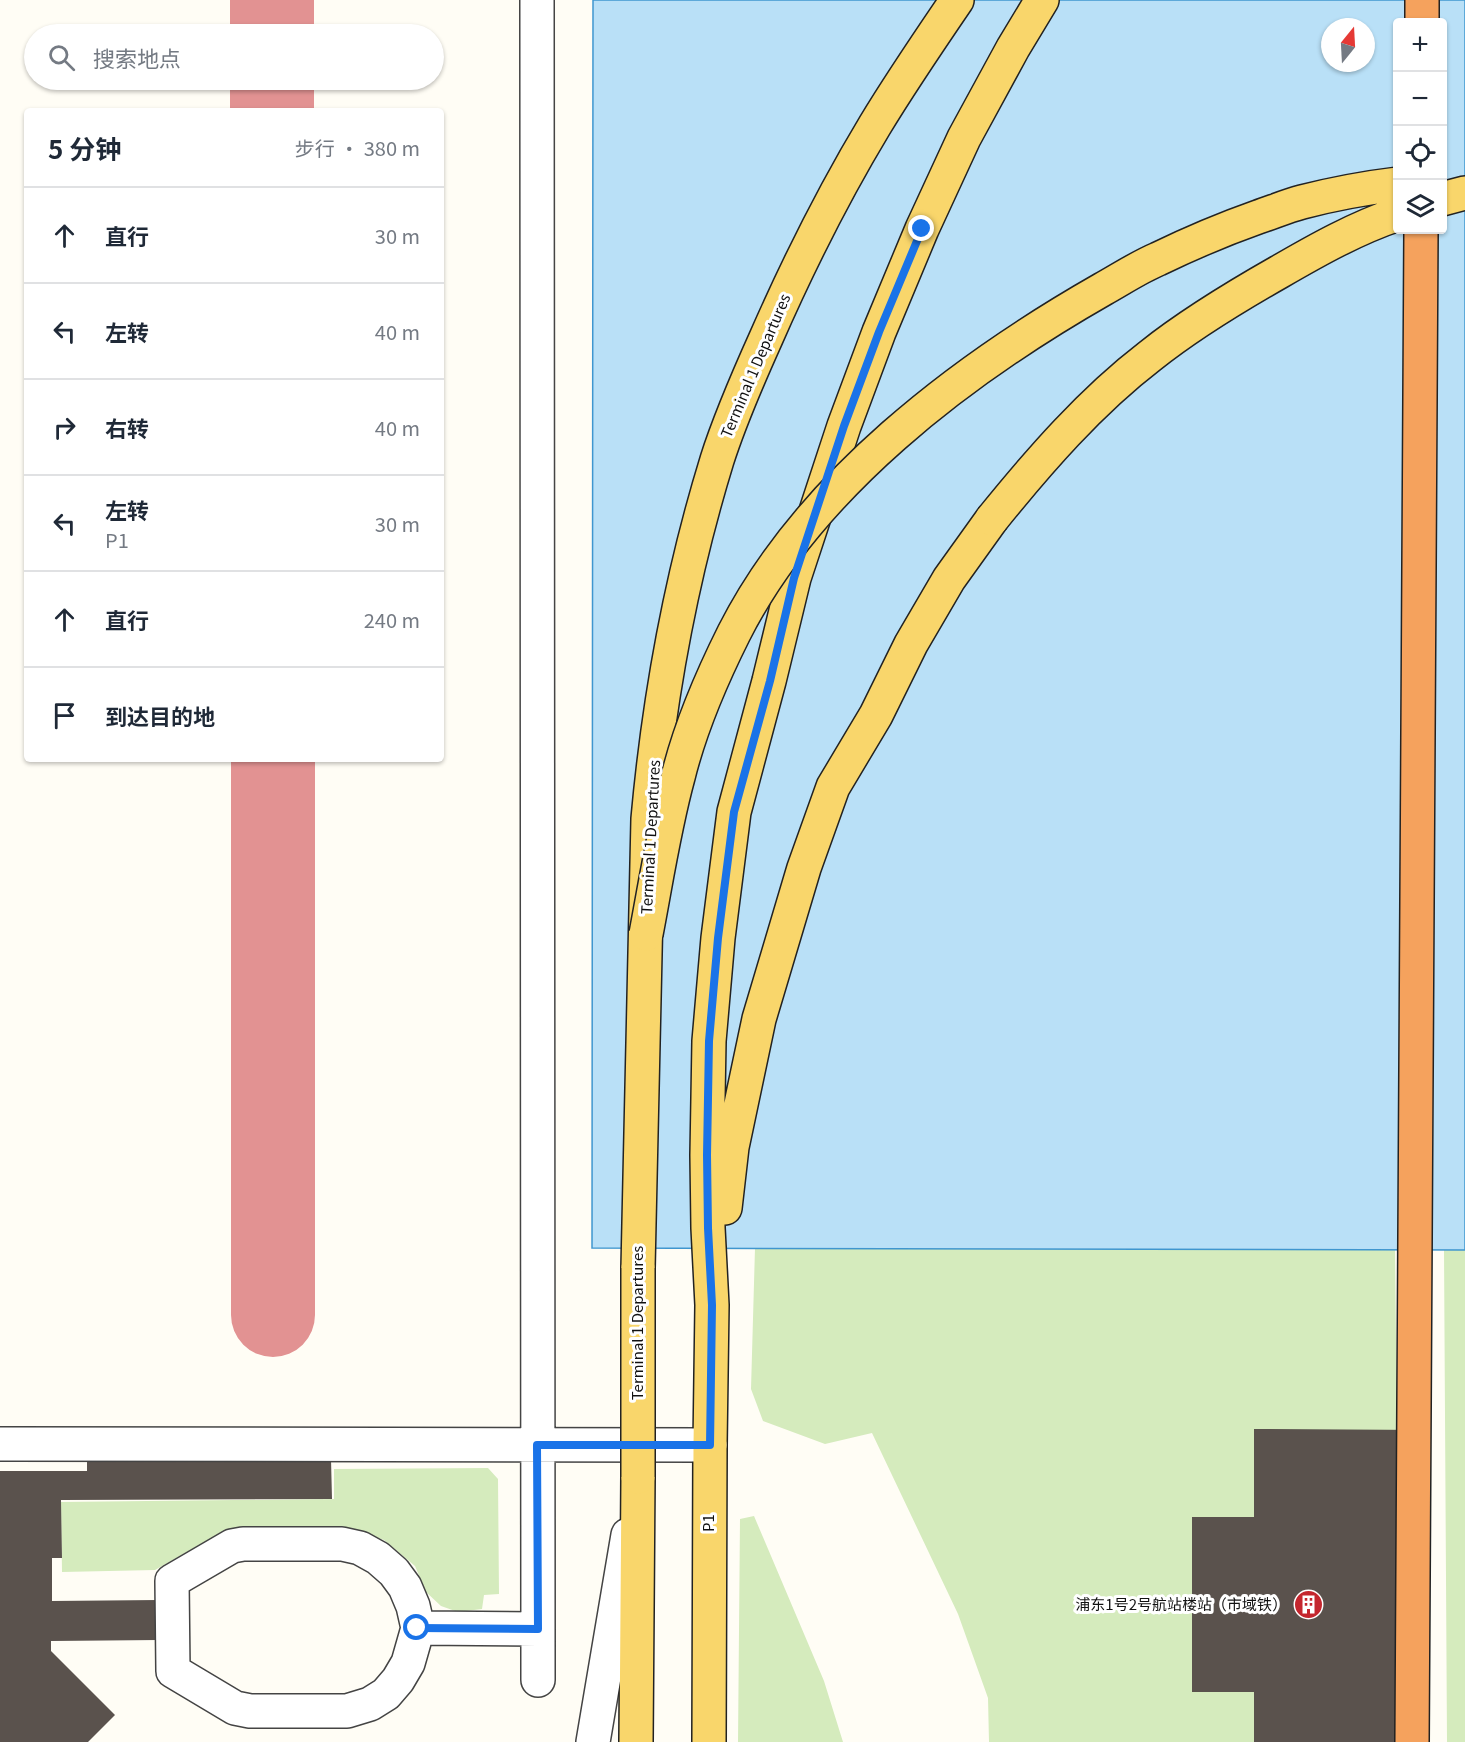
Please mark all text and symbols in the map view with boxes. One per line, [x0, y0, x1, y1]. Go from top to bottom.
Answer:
north arrow [1321, 18, 1375, 72]
map controls [1393, 18, 1447, 234]
button: + [1393, 18, 1447, 72]
search box [24, 24, 444, 90]
icon: search [45, 41, 78, 74]
text: 搜索地点 [93, 41, 181, 73]
button: − [1393, 72, 1447, 126]
button: locate [1393, 126, 1447, 180]
text: 5 分钟 [48, 129, 121, 166]
text: 步行 · 380 m [295, 133, 420, 162]
button: layers [1393, 180, 1447, 234]
route end [908, 215, 934, 241]
icon: ahead [48, 219, 81, 252]
text: 直行 [105, 219, 149, 251]
text: 30 m [375, 221, 420, 250]
street label: Terminal 1 Departures [715, 290, 794, 441]
icon: left [48, 315, 81, 348]
text: 左转 [105, 315, 149, 347]
text: 40 m [375, 317, 420, 346]
icon: right [48, 411, 81, 444]
text: 右转 [105, 411, 149, 443]
text: 40 m [375, 413, 420, 442]
text: 左转 [105, 493, 149, 525]
icon: left [48, 507, 81, 540]
text: 30 m [375, 509, 420, 538]
text: P1 [105, 525, 129, 554]
icon: ahead [48, 603, 81, 636]
text: 直行 [105, 603, 149, 635]
text: 240 m [364, 605, 420, 634]
icon: arrive [48, 699, 81, 732]
text: 到达目的地 [105, 699, 215, 731]
street label: Terminal 1 Departures [635, 759, 664, 915]
street label: Terminal 1 Departures [626, 1246, 647, 1400]
street label: P1 [697, 1514, 718, 1532]
building icon: 浦东1号2号航站楼站（市域铁） [1292, 1589, 1324, 1621]
place label: 浦东1号2号航站楼站（市域铁） [1075, 1593, 1287, 1614]
route start [403, 1614, 429, 1640]

